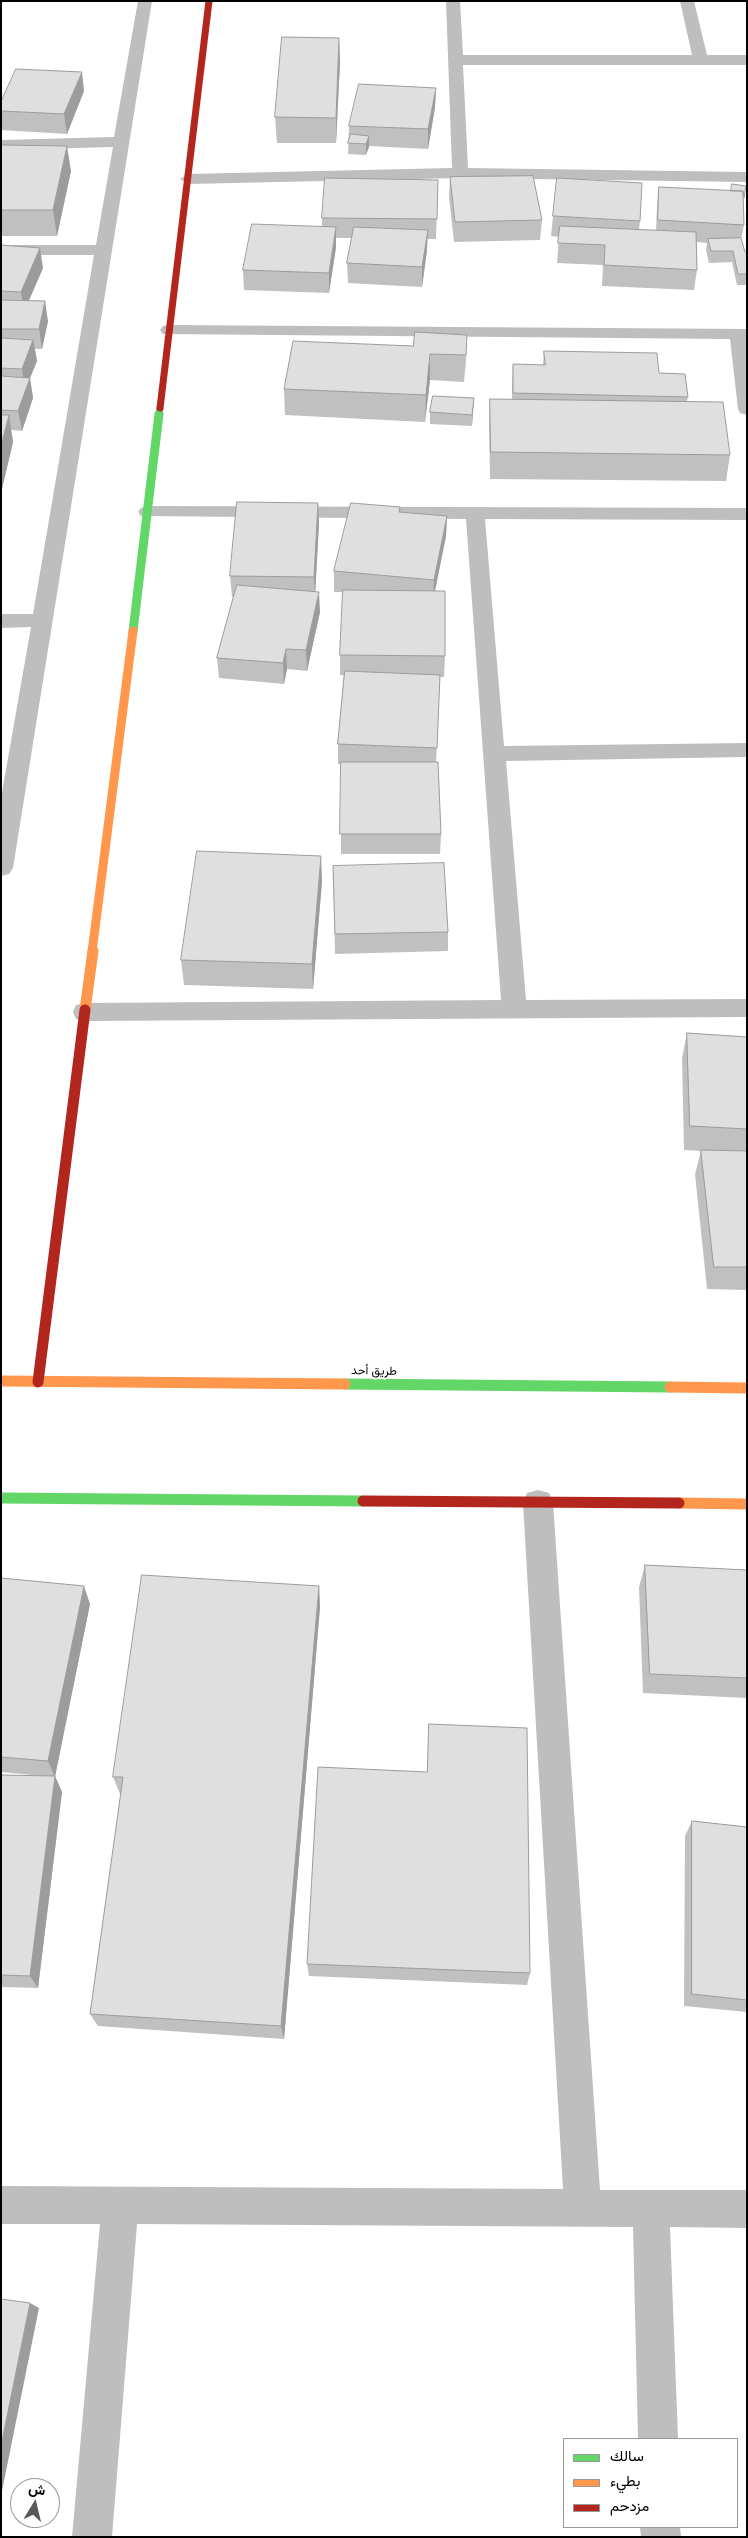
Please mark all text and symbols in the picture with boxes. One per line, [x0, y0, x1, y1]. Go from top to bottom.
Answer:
street label: طريق أحد [351, 1363, 397, 1379]
legend [563, 2438, 738, 2528]
text: سالك [610, 2446, 644, 2465]
text: بطيء [610, 2471, 640, 2490]
north arrow [10, 2478, 60, 2528]
text: ش [27, 2479, 47, 2499]
text: مزدحم [610, 2496, 649, 2515]

